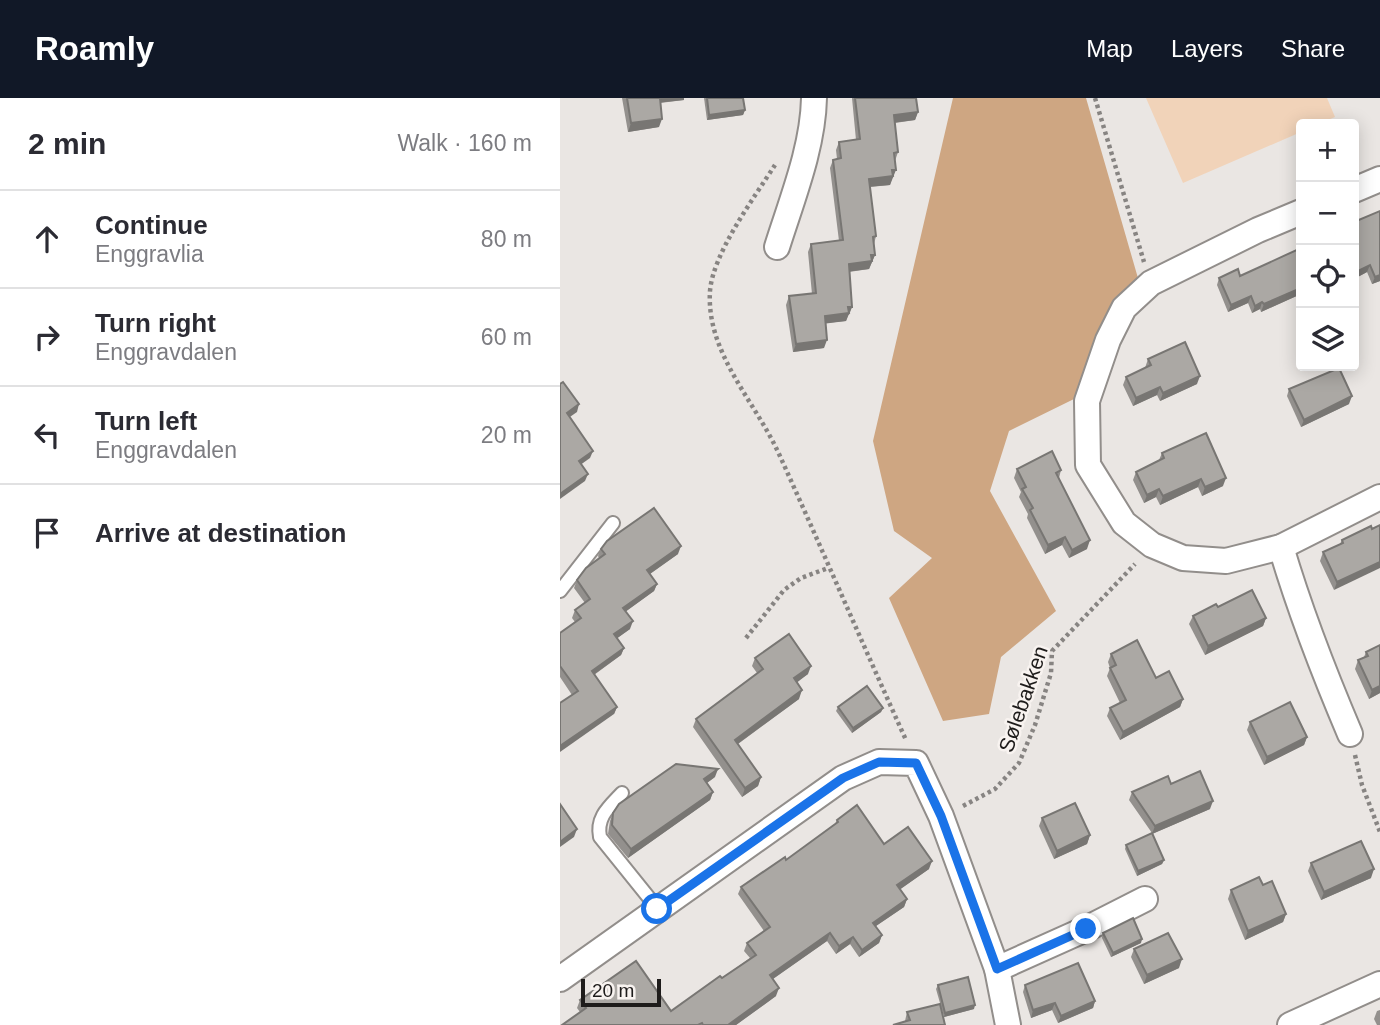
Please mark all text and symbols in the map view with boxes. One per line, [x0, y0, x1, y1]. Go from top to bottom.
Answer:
text: Roamly [35, 30, 154, 67]
text: Map [1086, 35, 1133, 62]
text: Layers [1171, 35, 1243, 62]
text: Share [1281, 35, 1345, 62]
map controls [1296, 119, 1359, 371]
button: + [1296, 119, 1359, 182]
text: 2 min [28, 127, 106, 160]
text: Walk · 160 m [397, 130, 532, 156]
button: − [1296, 182, 1359, 245]
text: Continue [95, 210, 208, 240]
icon: ahead [28, 220, 66, 258]
text: 80 m [481, 226, 532, 252]
text: Enggravlia [95, 241, 204, 267]
button: locate [1296, 245, 1359, 308]
text: Turn right [95, 308, 216, 338]
button: layers [1296, 308, 1359, 371]
icon: right [28, 318, 66, 356]
text: 60 m [481, 324, 532, 350]
text: Enggravdalen [95, 339, 237, 365]
text: Turn left [95, 406, 197, 436]
icon: left [28, 416, 66, 454]
text: 20 m [481, 422, 532, 448]
text: Enggravdalen [95, 437, 237, 463]
icon: arrive [28, 514, 66, 552]
text: Arrive at destination [95, 518, 346, 548]
street label: Sølebakken [994, 643, 1052, 755]
route start [641, 893, 672, 924]
route end [1070, 913, 1101, 944]
scale bar [581, 976, 662, 1008]
text: 20 m [592, 980, 634, 1001]

